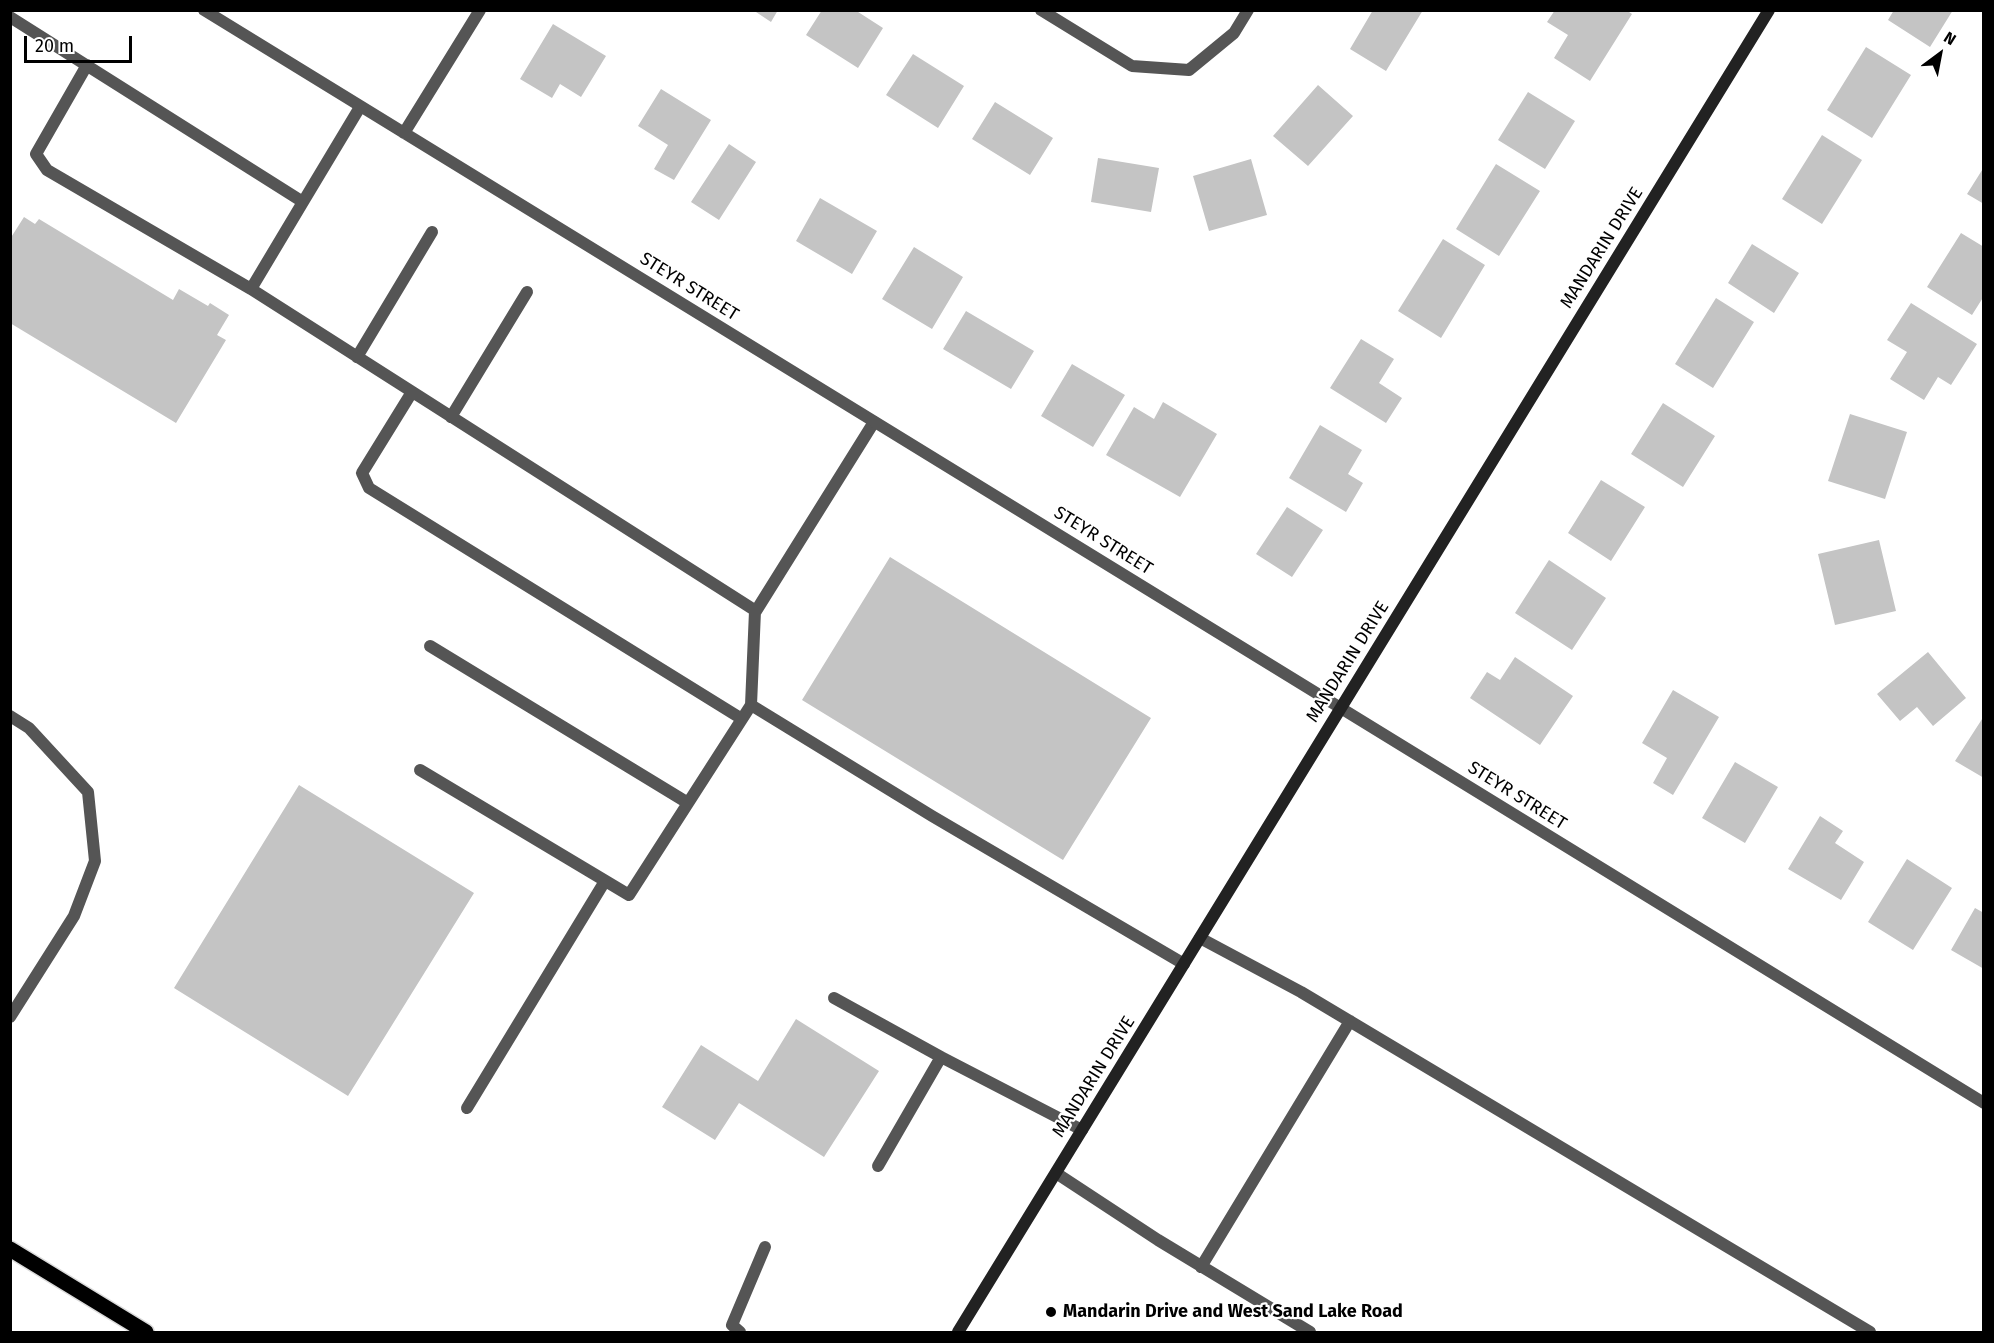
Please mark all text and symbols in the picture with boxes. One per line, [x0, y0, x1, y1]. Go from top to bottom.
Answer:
scale bar [27, 24, 135, 62]
north arrow [1910, 24, 1970, 84]
text: N [1940, 27, 1959, 49]
text: 20 m [35, 35, 74, 57]
street label: MANDARIN DRIVE [1556, 183, 1648, 313]
street label: STEYR STREET [636, 248, 742, 326]
street label: STEYR STREET [1050, 502, 1156, 580]
street label: MANDARIN DRIVE [1302, 597, 1394, 727]
street label: STEYR STREET [1464, 757, 1570, 835]
street label: MANDARIN DRIVE [1048, 1012, 1140, 1142]
place label: Mandarin Drive and West Sand Lake Road [1063, 1301, 1403, 1323]
marker: Mandarin Drive and West Sand Lake Road [1044, 1305, 1058, 1319]

